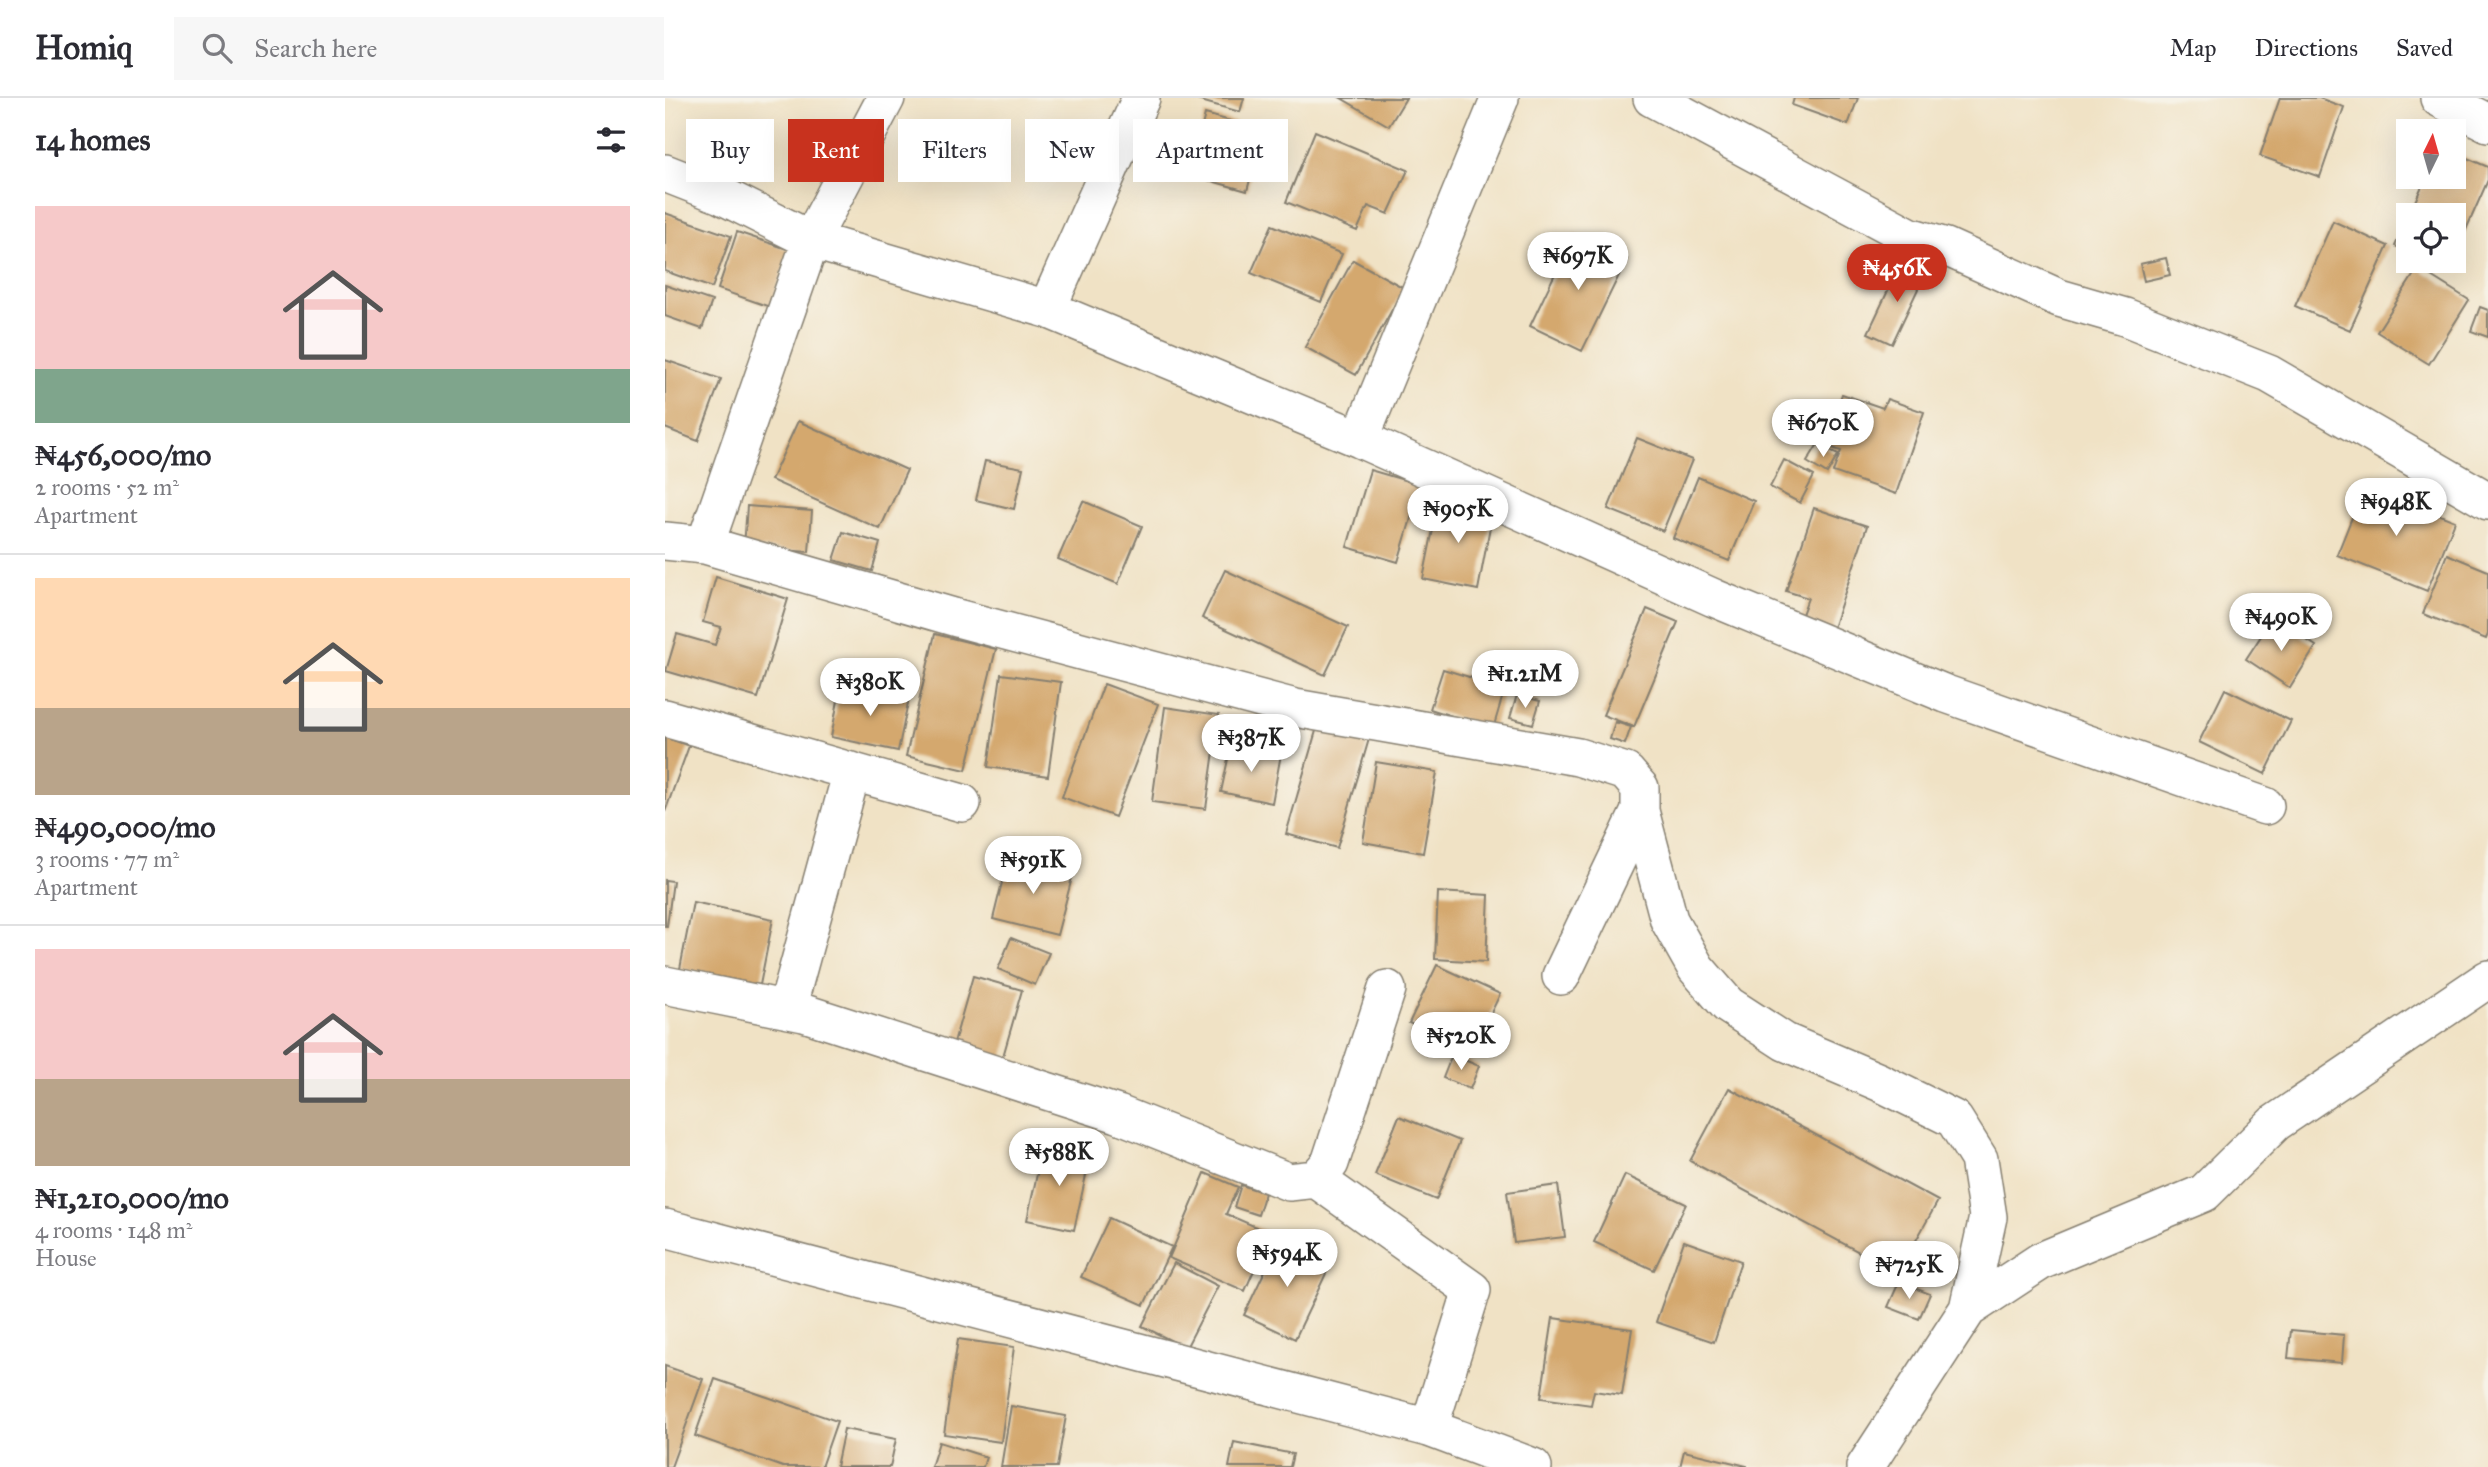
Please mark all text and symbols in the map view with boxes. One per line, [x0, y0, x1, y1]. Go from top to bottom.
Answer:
search box [174, 17, 664, 80]
text: Homiq [35, 28, 132, 68]
icon: search [198, 29, 236, 67]
text: Search here [254, 32, 377, 64]
text: Map [2170, 33, 2217, 63]
text: Directions [2255, 33, 2358, 63]
text: Saved [2396, 33, 2453, 63]
chip: Buy [686, 119, 774, 182]
chip: Rent [788, 119, 884, 182]
chip: Filters [898, 119, 1011, 182]
chip: New [1025, 119, 1119, 182]
chip: Apartment [1133, 119, 1288, 182]
north arrow [2396, 119, 2466, 189]
map controls [2396, 119, 2466, 273]
icon: filters [592, 121, 630, 159]
text: 14 homes [35, 122, 150, 158]
button: locate [2396, 203, 2466, 273]
pin: ₦697K [1529, 232, 1627, 292]
text: ₦697K [1543, 241, 1613, 269]
pin: ₦456K [1848, 244, 1946, 304]
icon: home [270, 252, 396, 378]
text: ₦456K [1863, 253, 1931, 281]
pin: ₦670K [1774, 400, 1872, 459]
text: ₦670K [1788, 408, 1858, 436]
text: ₦456,000/mo [35, 437, 211, 473]
text: 2 rooms · 52 m² [35, 473, 179, 501]
pin: ₦948K [2347, 478, 2445, 538]
pin: ₦905K [1409, 486, 1507, 545]
text: ₦948K [2361, 487, 2431, 515]
text: ₦905K [1423, 494, 1493, 522]
text: Apartment [35, 501, 138, 529]
pin: ₦490K [2232, 594, 2330, 653]
text: ₦490K [2245, 602, 2317, 630]
icon: home [270, 624, 396, 750]
pin: ₦1.21M [1468, 650, 1582, 710]
pin: ₦380K [821, 658, 919, 718]
text: ₦1.21M [1488, 659, 1562, 687]
text: ₦380K [836, 667, 904, 695]
pin: ₦387K [1202, 714, 1300, 774]
text: ₦387K [1218, 723, 1284, 751]
text: ₦490,000/mo [35, 809, 216, 845]
pin: ₦591K [984, 836, 1082, 896]
text: 3 rooms · 77 m² [35, 845, 179, 873]
text: ₦591K [1001, 845, 1065, 873]
text: Apartment [35, 873, 138, 901]
icon: home [270, 995, 396, 1121]
pin: ₦520K [1412, 1012, 1510, 1072]
text: ₦520K [1427, 1021, 1495, 1049]
pin: ₦588K [1010, 1128, 1108, 1188]
text: ₦588K [1025, 1137, 1093, 1165]
text: ₦1,210,000/mo [35, 1180, 229, 1216]
text: 4 rooms · 148 m² [35, 1216, 192, 1244]
pin: ₦594K [1238, 1230, 1336, 1289]
text: ₦594K [1253, 1238, 1321, 1266]
pin: ₦725K [1860, 1242, 1958, 1301]
text: House [35, 1244, 97, 1272]
text: ₦725K [1875, 1250, 1943, 1278]

